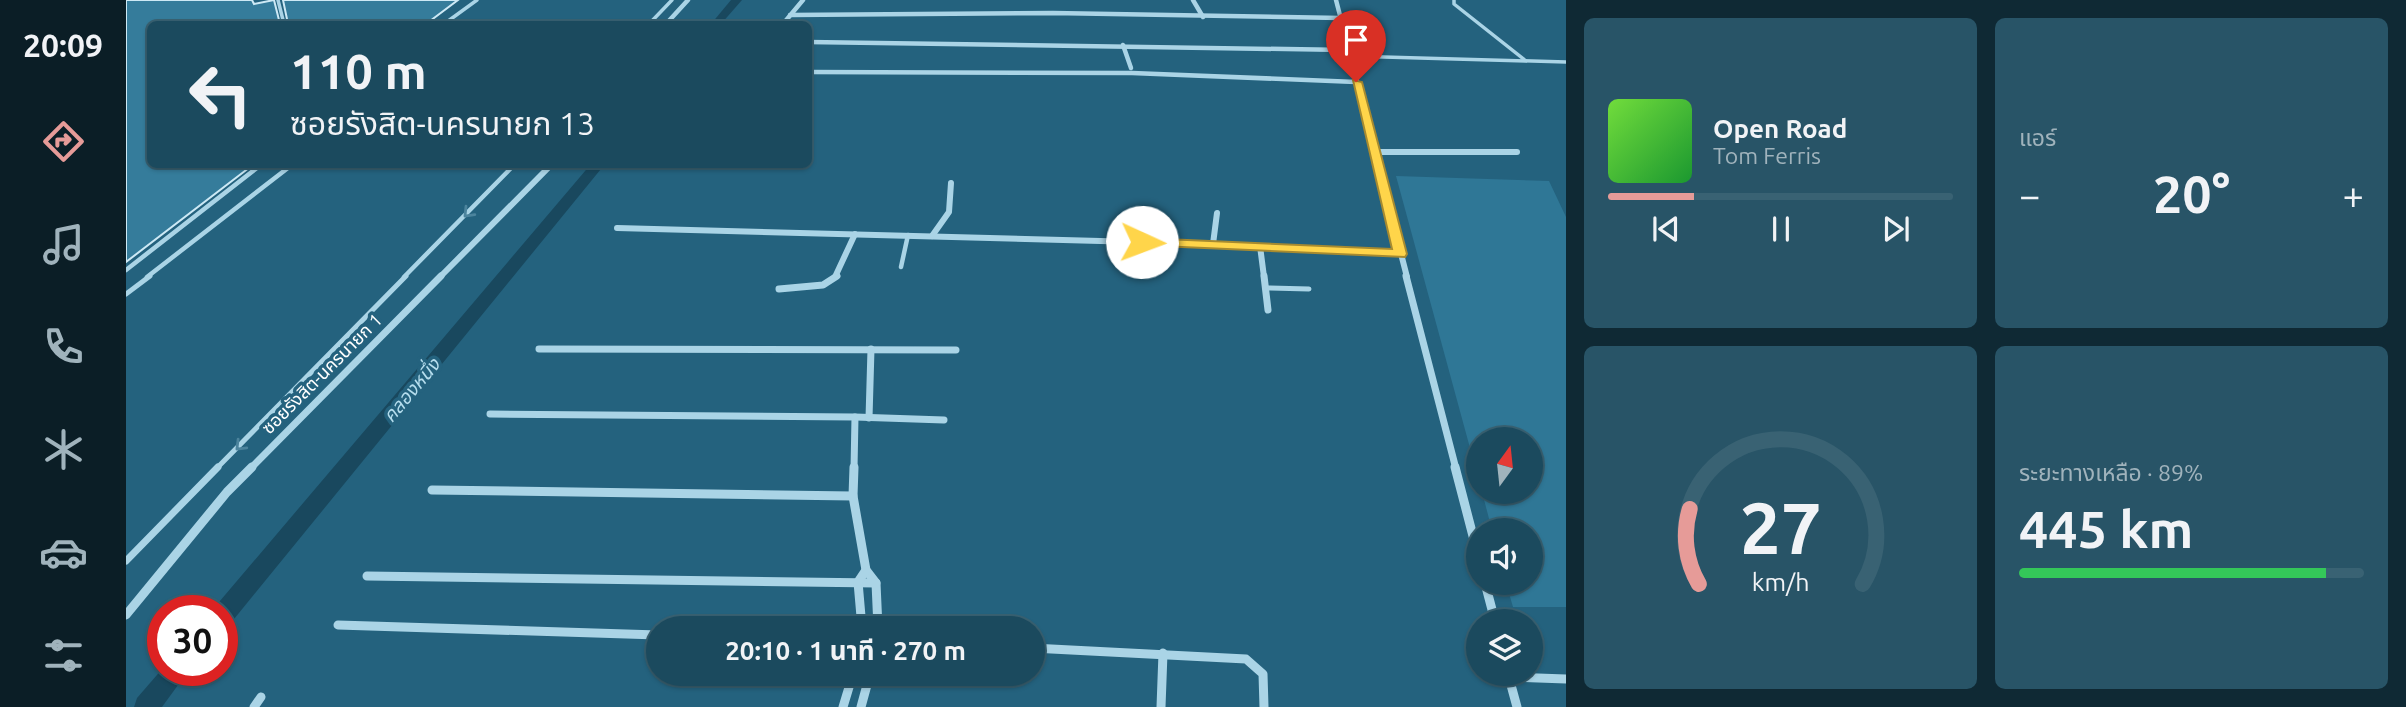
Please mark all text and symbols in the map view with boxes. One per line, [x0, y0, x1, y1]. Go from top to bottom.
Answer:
pin [1326, 10, 1386, 82]
icon: arrive [1337, 21, 1375, 59]
text: 20:09 [23, 27, 103, 63]
text: 110 m [290, 43, 427, 98]
icon: left [175, 49, 266, 140]
text: ซอยรังสิต-นครนายก 13 [290, 105, 595, 141]
text: Open Road [1713, 114, 1847, 143]
icon: directions [39, 117, 88, 166]
text: แอร์ [2019, 125, 2056, 150]
text: Tom Ferris [1713, 143, 1821, 168]
text: 20° [2153, 165, 2230, 223]
text: − [2019, 174, 2040, 216]
text: + [2343, 174, 2364, 216]
one-way arrow [463, 205, 476, 218]
position arrow [1105, 205, 1179, 279]
icon: previous [1647, 210, 1685, 248]
icon: pause [1762, 210, 1800, 248]
icon: next [1877, 210, 1915, 248]
icon: music [39, 220, 88, 269]
street label: ซอยรังสิต-นครนายก 1 [257, 309, 385, 437]
icon: phone [39, 322, 88, 371]
water label: คลองหนึ่ง [376, 352, 445, 426]
icon: climate [39, 425, 88, 474]
north arrow [1466, 427, 1544, 504]
map controls [1466, 427, 1543, 686]
one-way arrow [235, 437, 248, 450]
text: ระยะทางเหลือ · 89% [2019, 460, 2203, 485]
text: 27 [1739, 486, 1822, 568]
text: 445 km [2019, 500, 2193, 558]
button: sound [1466, 518, 1543, 595]
icon: car [39, 528, 88, 577]
text: km/h [1752, 567, 1809, 595]
speed limit sign: 30 [147, 595, 238, 686]
button: layers [1466, 609, 1543, 686]
icon: filters [39, 631, 88, 680]
text: 20:10 · 1 นาที · 270 m [725, 636, 966, 665]

